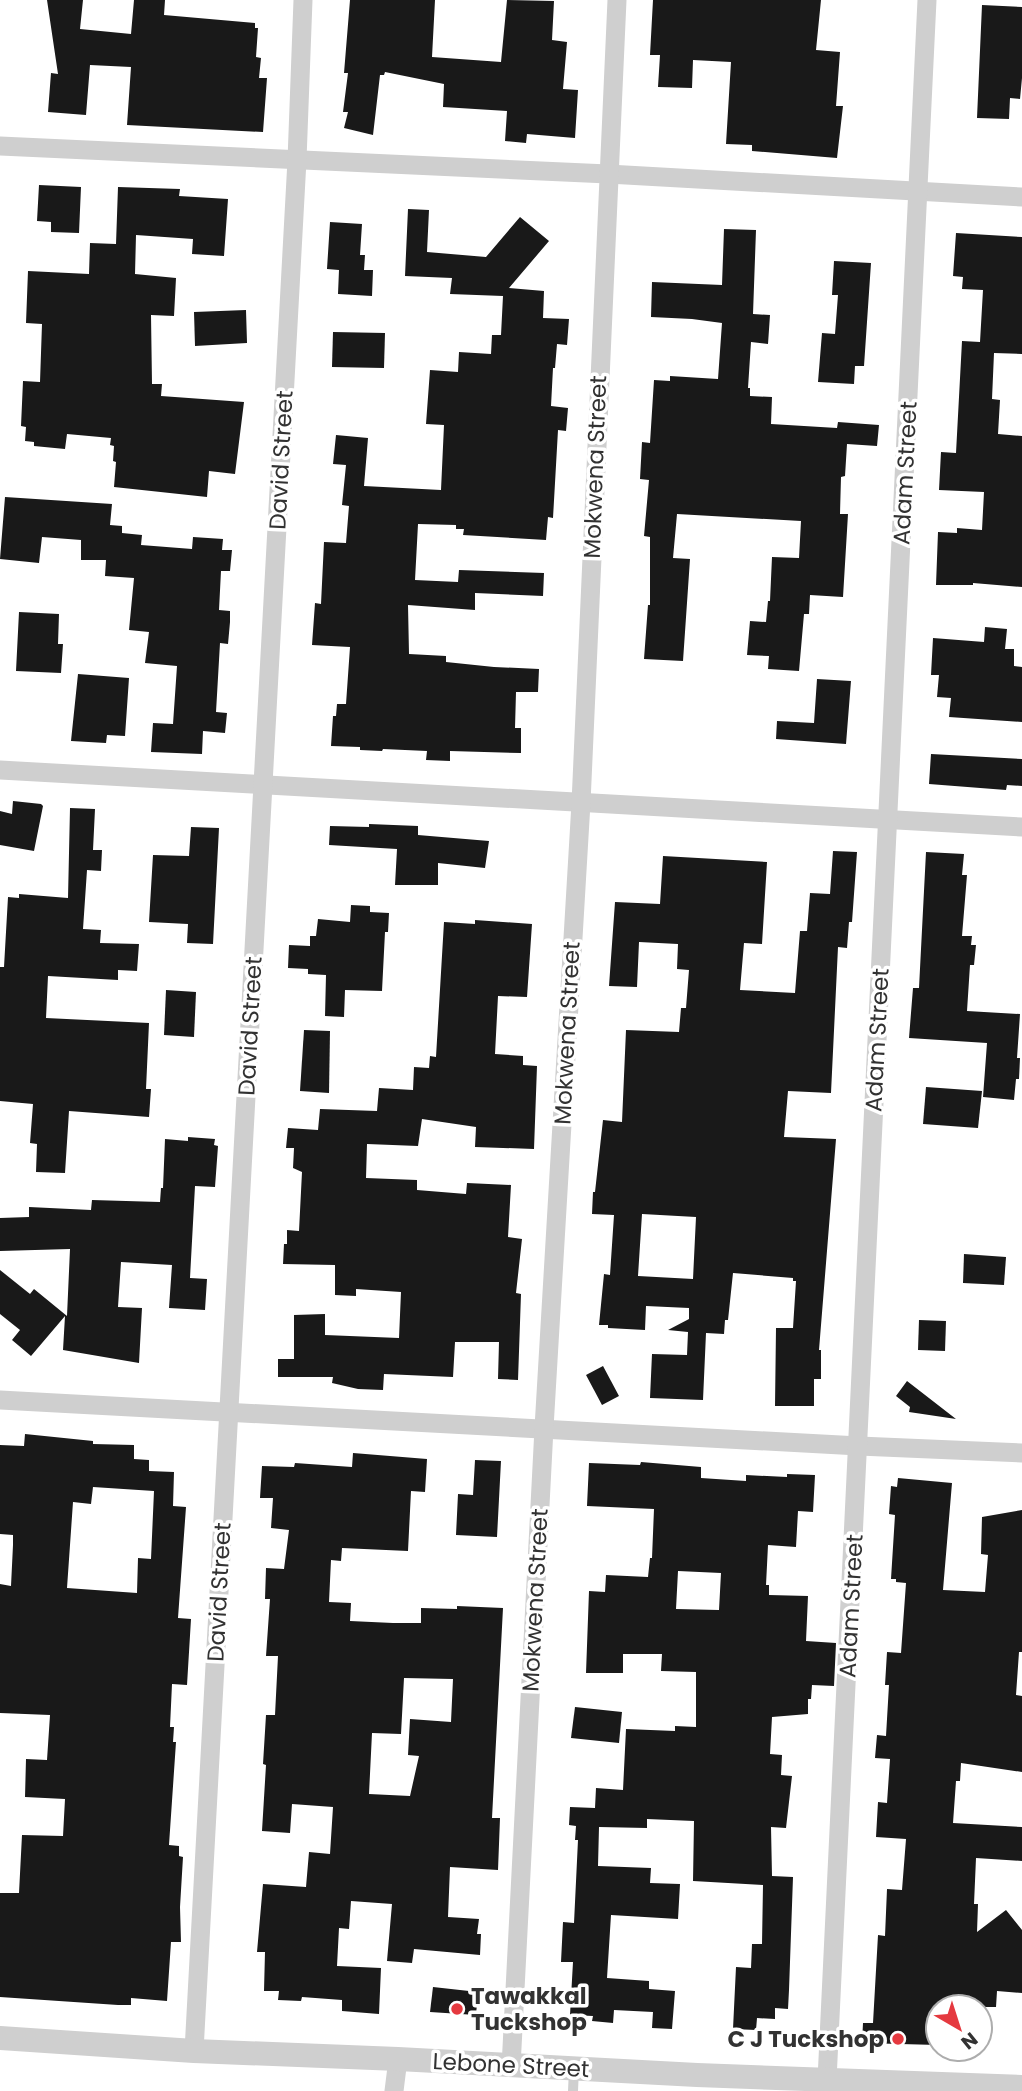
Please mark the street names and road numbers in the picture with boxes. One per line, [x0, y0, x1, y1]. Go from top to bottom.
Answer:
street label: Mokwena Street [576, 375, 614, 559]
street label: David Street [261, 390, 301, 530]
street label: Adam Street [885, 400, 925, 546]
street label: Mokwena Street [546, 941, 588, 1125]
street label: David Street [230, 956, 270, 1096]
street label: Adam Street [857, 967, 897, 1113]
street label: Mokwena Street [514, 1508, 556, 1692]
street label: David Street [199, 1522, 239, 1662]
street label: Adam Street [831, 1533, 871, 1679]
street label: Lebone Street [432, 2045, 590, 2085]

